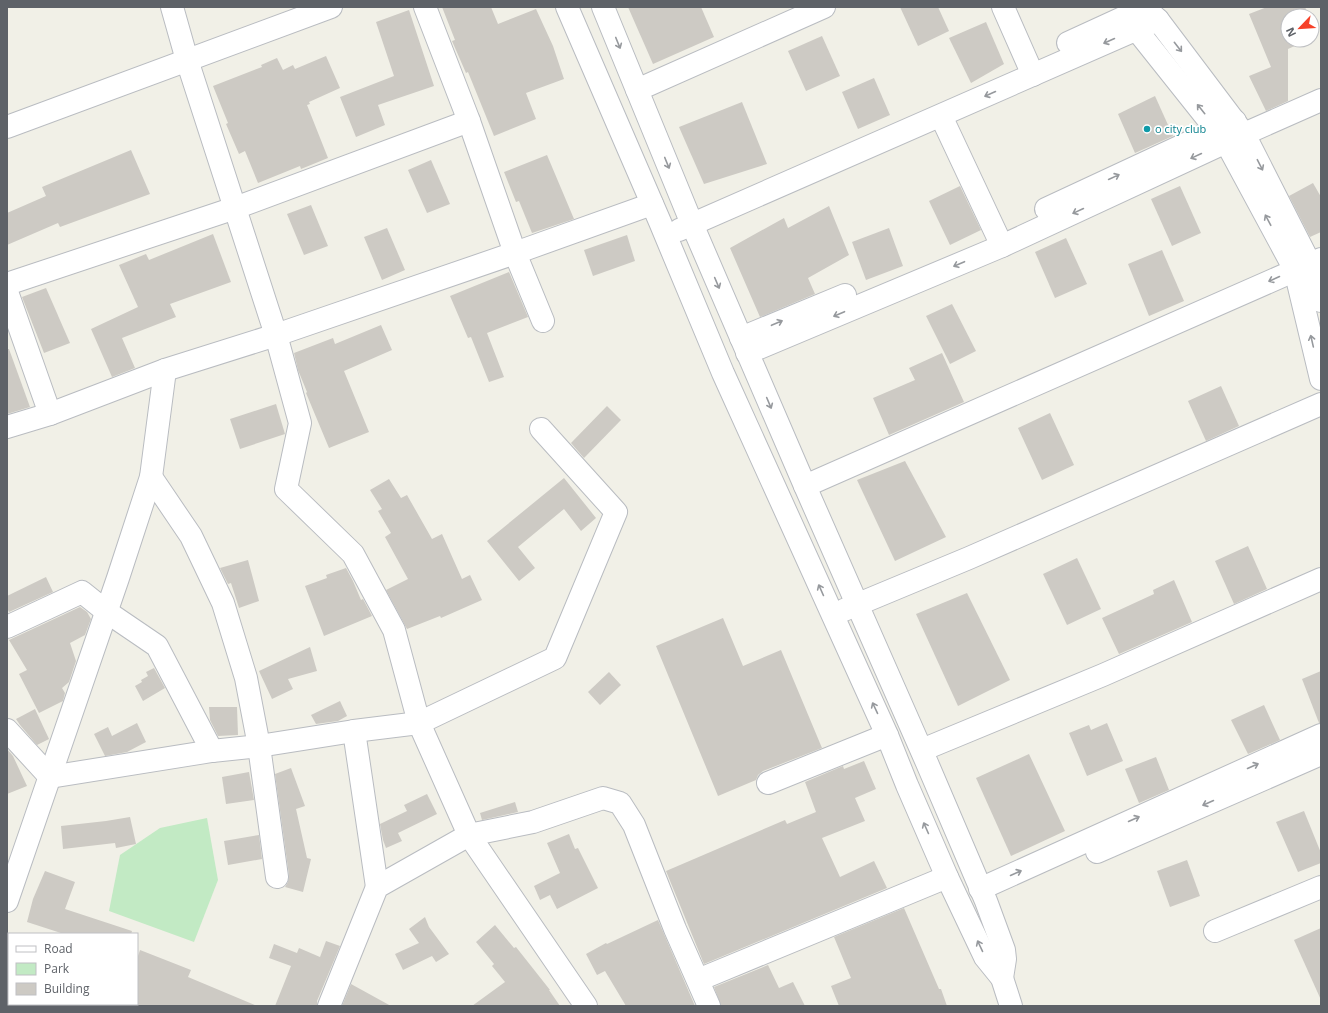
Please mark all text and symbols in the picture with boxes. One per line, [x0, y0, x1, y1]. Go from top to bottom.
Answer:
north arrow [1280, 8, 1320, 48]
text: N [1282, 25, 1299, 40]
one-way arrow [614, 37, 622, 49]
one-way arrow [1103, 38, 1115, 46]
one-way arrow [1174, 42, 1183, 53]
one-way arrow [985, 91, 997, 98]
one-way arrow [1196, 103, 1205, 114]
place label: o city club [1155, 121, 1207, 136]
marker: o city club [1142, 124, 1152, 134]
one-way arrow [1190, 153, 1202, 160]
one-way arrow [664, 157, 671, 169]
one-way arrow [1257, 159, 1264, 171]
one-way arrow [1108, 173, 1120, 180]
one-way arrow [1072, 208, 1084, 215]
one-way arrow [1264, 214, 1272, 226]
one-way arrow [954, 261, 966, 268]
one-way arrow [1268, 276, 1280, 283]
one-way arrow [714, 277, 721, 289]
one-way arrow [834, 311, 846, 318]
one-way arrow [770, 319, 782, 327]
one-way arrow [1308, 334, 1315, 347]
one-way arrow [765, 396, 773, 408]
one-way arrow [817, 584, 824, 596]
one-way arrow [871, 703, 878, 715]
one-way arrow [1246, 762, 1258, 769]
one-way arrow [1203, 800, 1215, 807]
one-way arrow [1128, 815, 1140, 822]
one-way arrow [921, 822, 929, 834]
one-way arrow [1009, 869, 1021, 876]
legend [8, 933, 138, 1005]
text: Road [44, 940, 73, 957]
one-way arrow [976, 941, 983, 953]
text: Park [44, 960, 70, 977]
text: Building [44, 980, 90, 997]

